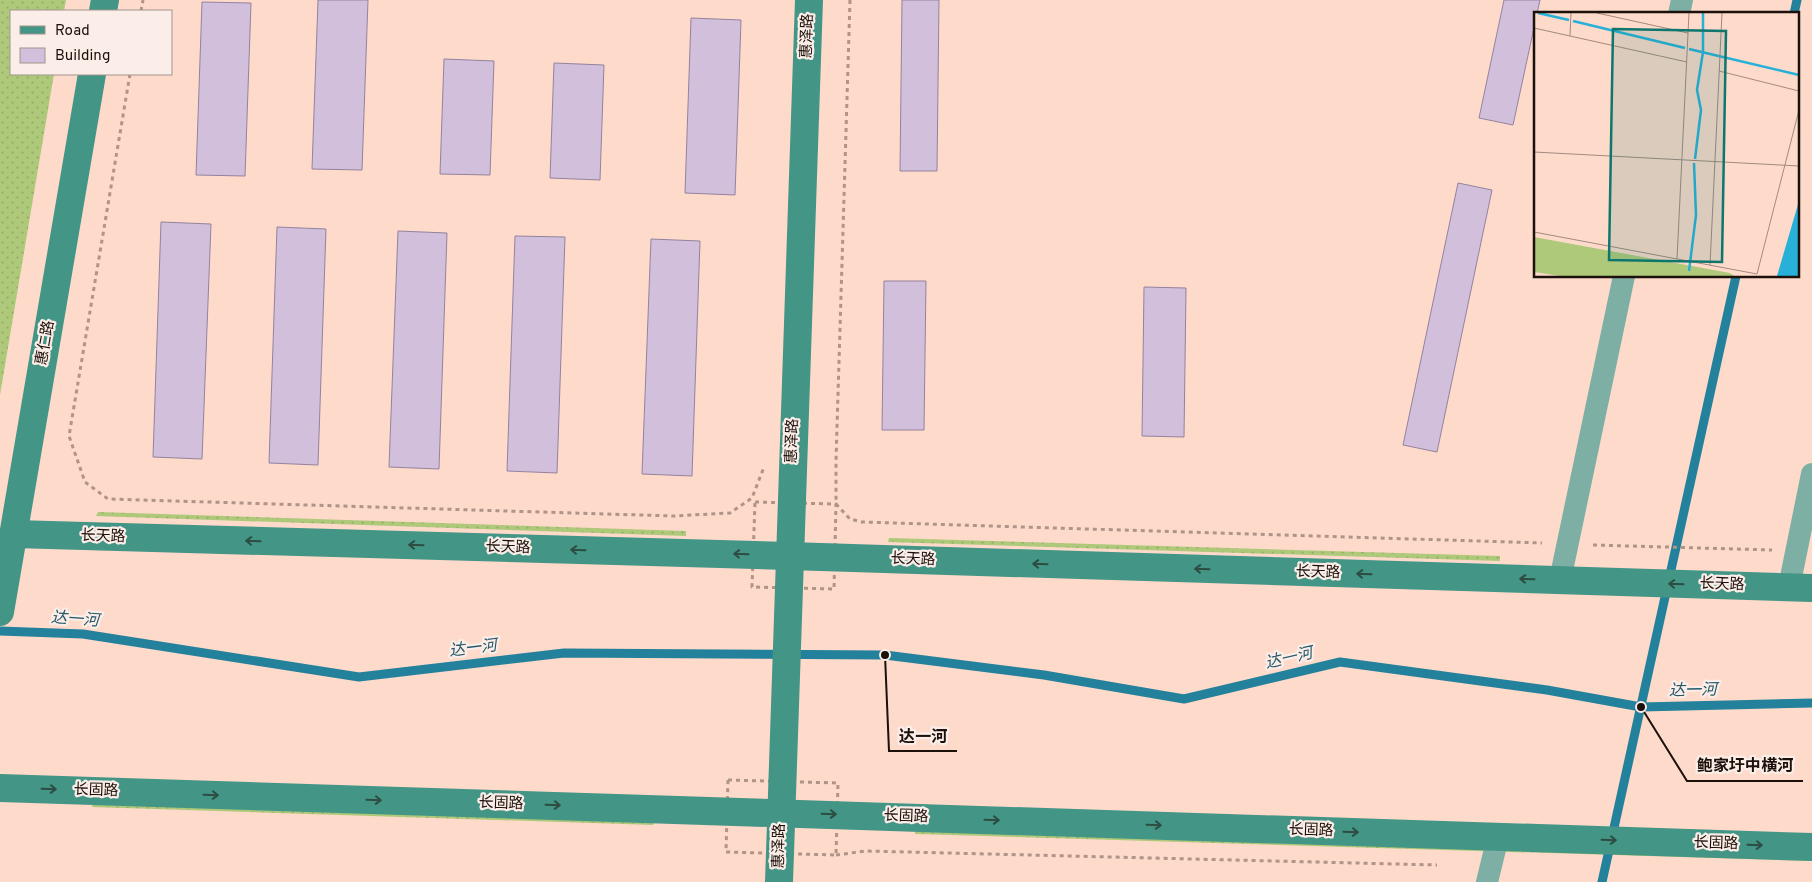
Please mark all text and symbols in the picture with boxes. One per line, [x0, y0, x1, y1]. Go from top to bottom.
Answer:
legend [10, 10, 172, 75]
inset map [1534, 12, 1800, 278]
street label: 惠泽路 [798, 13, 818, 59]
text: Road [55, 22, 90, 41]
text: Building [55, 47, 110, 66]
street label: 惠仁路 [33, 319, 59, 367]
street label: 惠泽路 [783, 418, 803, 464]
street label: 长天路 [80, 527, 126, 547]
one-way arrow [246, 536, 262, 545]
street label: 长天路 [485, 538, 531, 558]
one-way arrow [408, 540, 424, 550]
one-way arrow [570, 545, 586, 554]
one-way arrow [733, 549, 749, 559]
street label: 长天路 [890, 550, 936, 570]
one-way arrow [1032, 559, 1048, 568]
street label: 长天路 [1295, 563, 1341, 583]
one-way arrow [1194, 564, 1210, 574]
one-way arrow [1357, 569, 1373, 579]
one-way arrow [1519, 574, 1536, 584]
street label: 长天路 [1699, 575, 1745, 595]
one-way arrow [1668, 579, 1684, 588]
water label: 达一河 [50, 608, 103, 632]
water label: 达一河 [448, 636, 501, 662]
water label: 达一河 [1263, 643, 1318, 674]
water label: 达一河 [1669, 681, 1720, 701]
callout: 达一河 [889, 720, 957, 751]
text: 达一河 [899, 728, 947, 748]
callout: 鲍家圩中横河 [1687, 750, 1803, 781]
text: 鲍家圩中横河 [1697, 756, 1793, 777]
street label: 长固路 [73, 781, 119, 801]
one-way arrow [40, 785, 56, 794]
one-way arrow [203, 790, 219, 799]
street label: 长固路 [478, 794, 524, 814]
one-way arrow [365, 795, 381, 804]
one-way arrow [545, 801, 561, 810]
street label: 长固路 [883, 807, 929, 827]
one-way arrow [821, 810, 837, 819]
one-way arrow [983, 815, 999, 825]
one-way arrow [1146, 821, 1162, 830]
street label: 长固路 [1288, 821, 1334, 841]
street label: 惠泽路 [770, 823, 790, 869]
one-way arrow [1343, 827, 1359, 837]
street label: 长固路 [1693, 834, 1739, 854]
one-way arrow [1600, 836, 1616, 845]
one-way arrow [1747, 841, 1763, 850]

